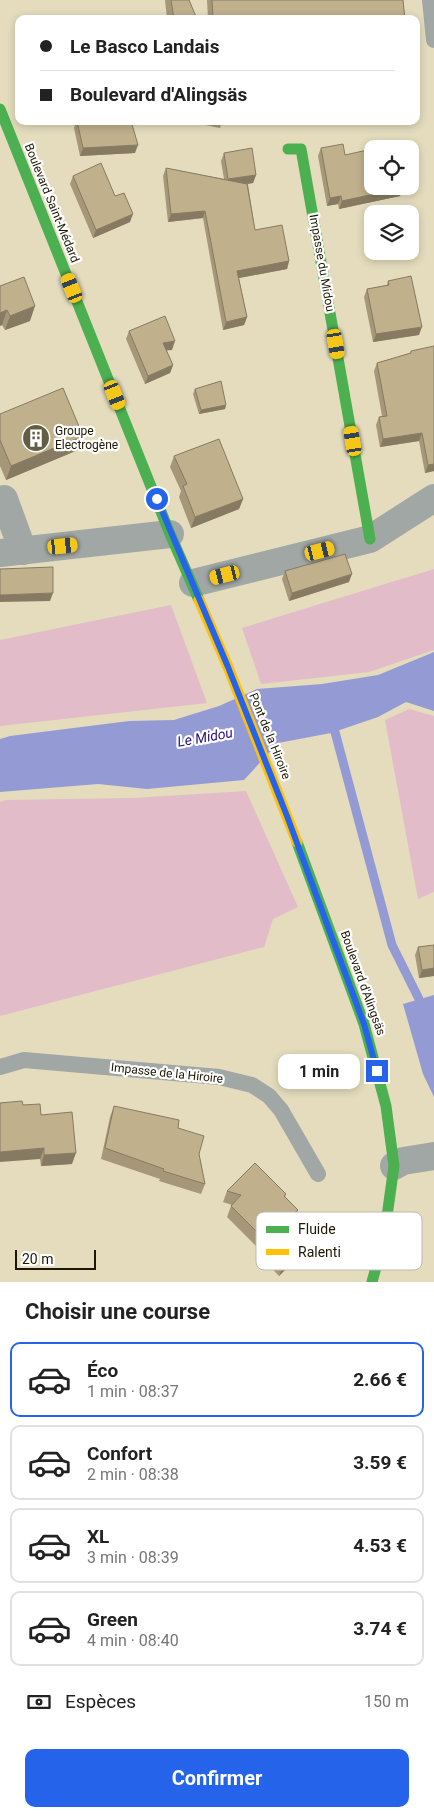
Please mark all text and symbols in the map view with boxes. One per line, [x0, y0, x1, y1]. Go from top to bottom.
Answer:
text: Le Basco Landais [70, 35, 219, 58]
text: Boulevard d'Alingsäs [70, 83, 247, 106]
map controls [364, 140, 419, 260]
button: locate [364, 140, 419, 195]
street label: Boulevard Saint-Médard [22, 141, 82, 265]
button: layers [364, 205, 419, 260]
street label: Impasse du Midou [307, 213, 337, 313]
car [59, 271, 84, 305]
car [326, 328, 345, 360]
car [102, 378, 127, 412]
building icon: Groupe Electrogène [21, 423, 51, 453]
place label: Groupe Electrogène [55, 424, 118, 452]
car [343, 425, 362, 457]
route start [146, 488, 168, 510]
car [47, 537, 78, 555]
car [303, 540, 336, 562]
car [208, 564, 241, 586]
street label: Pont de la Hiroire [246, 691, 294, 781]
water label: Le Midou [176, 724, 234, 750]
street label: Boulevard d'Alingsäs [338, 929, 388, 1037]
callout: 1 min [277, 1054, 360, 1088]
street label: Impasse de la Hiroire [110, 1060, 224, 1086]
route end [366, 1060, 388, 1082]
text: 1 min [299, 1062, 339, 1081]
legend [256, 1212, 422, 1270]
text: Fluide [298, 1221, 336, 1237]
text: Ralenti [298, 1244, 341, 1260]
scale bar [15, 1247, 96, 1270]
text: 20 m [22, 1251, 54, 1267]
text: Choisir une course [25, 1299, 210, 1324]
icon: car [27, 1357, 72, 1402]
text: Éco [87, 1359, 118, 1382]
text: 2.66 € [353, 1368, 407, 1391]
text: 1 min · 08:37 [87, 1382, 179, 1401]
icon: car [27, 1440, 72, 1485]
text: Confort [87, 1442, 152, 1465]
text: 3.59 € [353, 1451, 407, 1474]
text: 2 min · 08:38 [87, 1465, 179, 1484]
icon: car [27, 1523, 72, 1568]
text: XL [87, 1525, 109, 1548]
text: 4.53 € [353, 1534, 407, 1557]
text: 3 min · 08:39 [87, 1548, 179, 1567]
icon: car [27, 1606, 72, 1651]
text: Green [87, 1608, 138, 1631]
text: 3.74 € [353, 1617, 407, 1640]
text: 4 min · 08:40 [87, 1631, 179, 1650]
icon: cash [25, 1688, 53, 1716]
text: Espèces [65, 1690, 136, 1713]
text: 150 m [364, 1692, 409, 1711]
button: Confirmer [25, 1749, 409, 1807]

